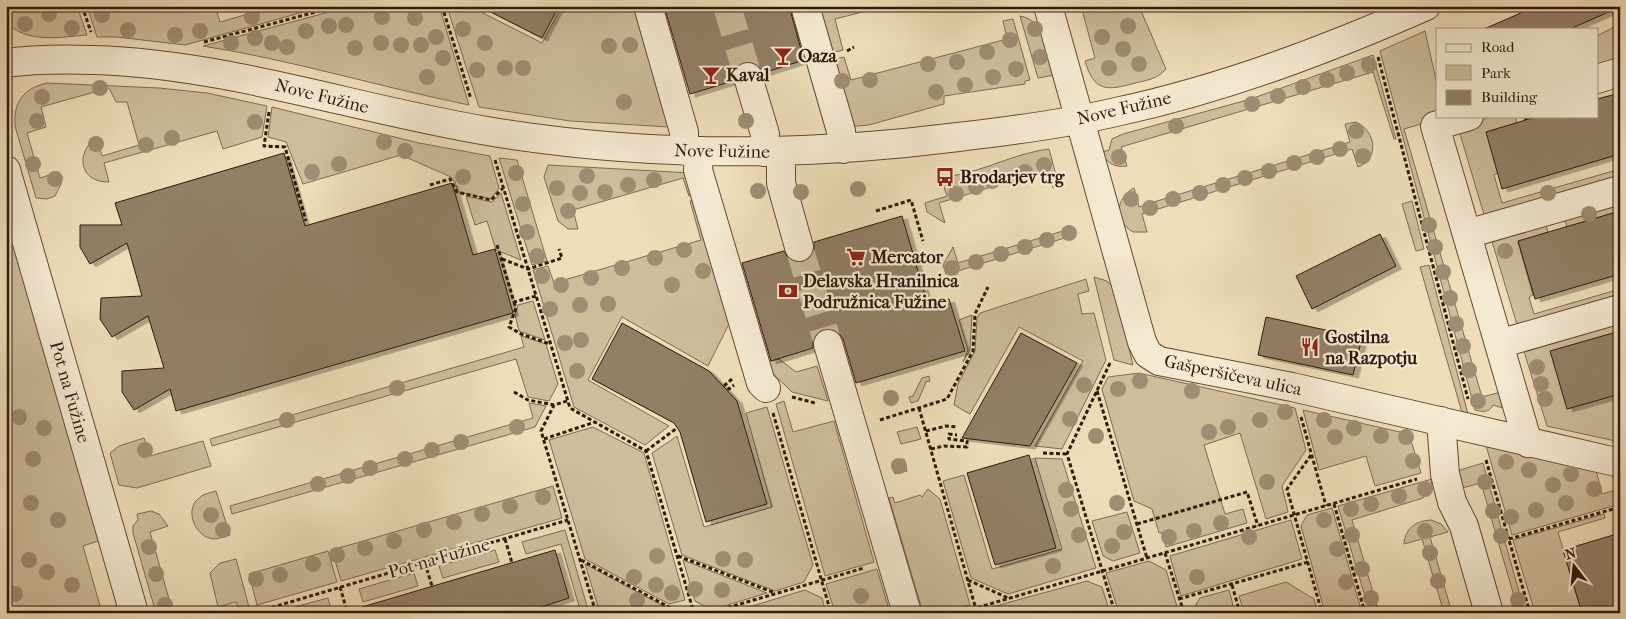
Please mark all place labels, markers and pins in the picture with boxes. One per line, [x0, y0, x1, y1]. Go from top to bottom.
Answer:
bar icon: Oaza [772, 45, 794, 67]
place label: Oaza [798, 46, 838, 67]
bar icon: Kaval [700, 64, 722, 86]
place label: Kaval [726, 65, 770, 86]
bus stop icon: Brodarjev trg [934, 166, 956, 188]
place label: Brodarjev trg [960, 167, 1066, 188]
supermarket icon: Mercator [845, 246, 867, 268]
place label: Mercator [870, 247, 943, 268]
place label: Delavska Hranilnica Podružnica Fužine [803, 271, 959, 313]
bank icon: Delavska Hranilnica Podružnica Fužine [777, 280, 799, 302]
place label: Gostilna na Razpotju [1324, 327, 1418, 369]
restaurant icon: Gostilna na Razpotju [1299, 336, 1321, 358]

